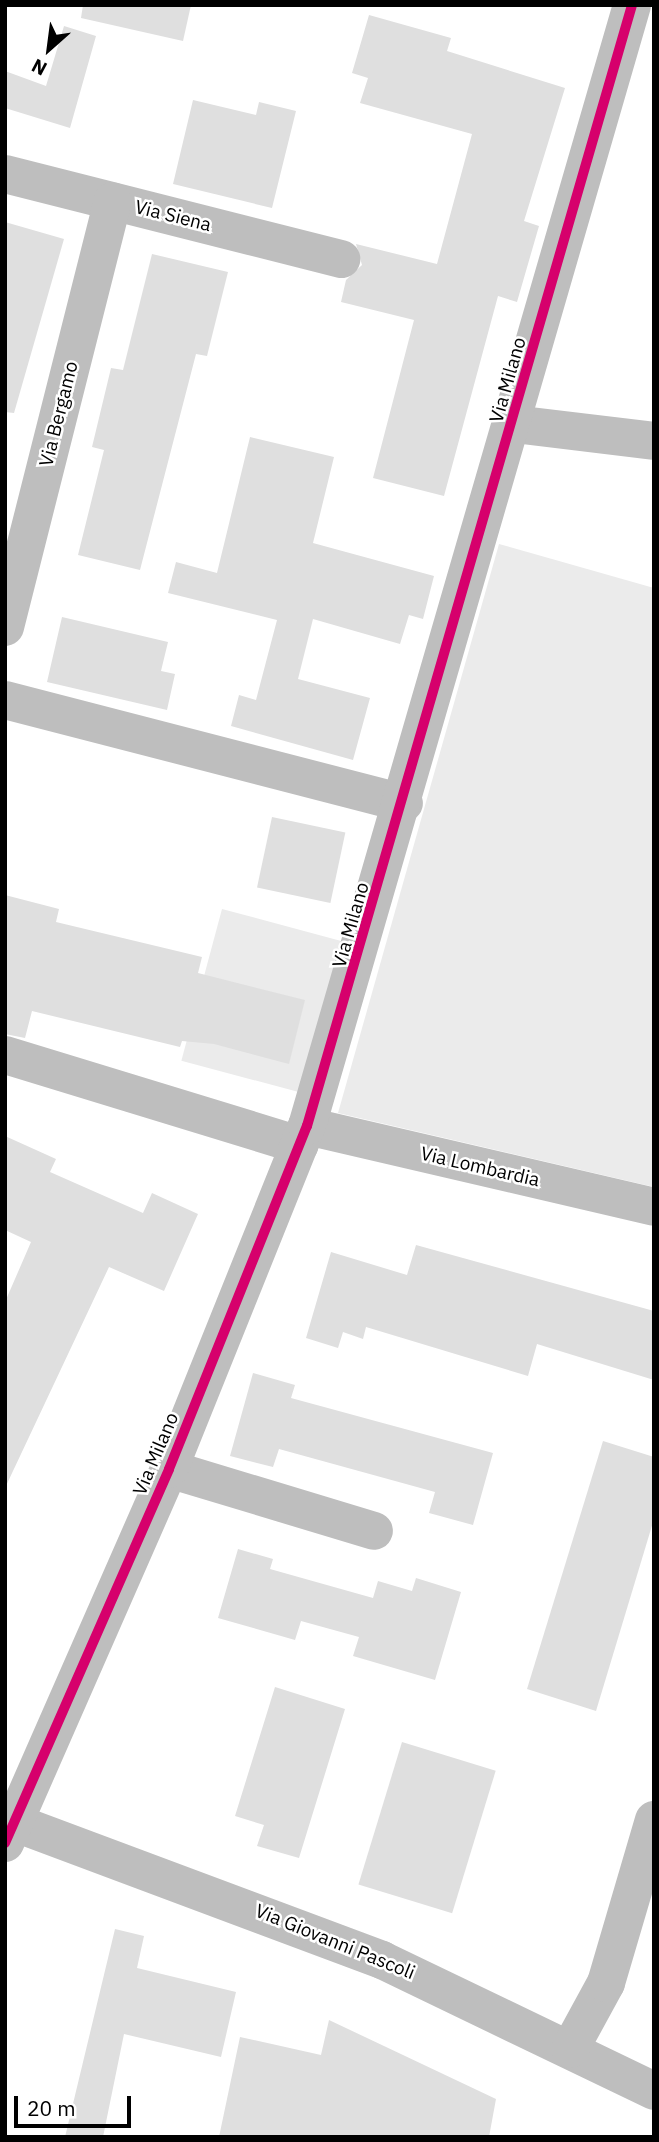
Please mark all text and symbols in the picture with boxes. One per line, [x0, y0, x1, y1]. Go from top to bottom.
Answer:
north arrow [14, 14, 84, 84]
text: N [27, 54, 51, 81]
street label: Via Siena [132, 195, 214, 237]
street label: Via Milano [485, 335, 531, 425]
street label: Via Bergamo [35, 359, 83, 469]
street label: Via Milano [328, 880, 374, 970]
street label: Via Lombardia [418, 1142, 542, 1192]
street label: Via Milano [128, 1409, 184, 1499]
street label: Via Giovanni Pascoli [252, 1900, 418, 1984]
scale bar [18, 2082, 135, 2126]
text: 20 m [27, 2094, 76, 2122]

